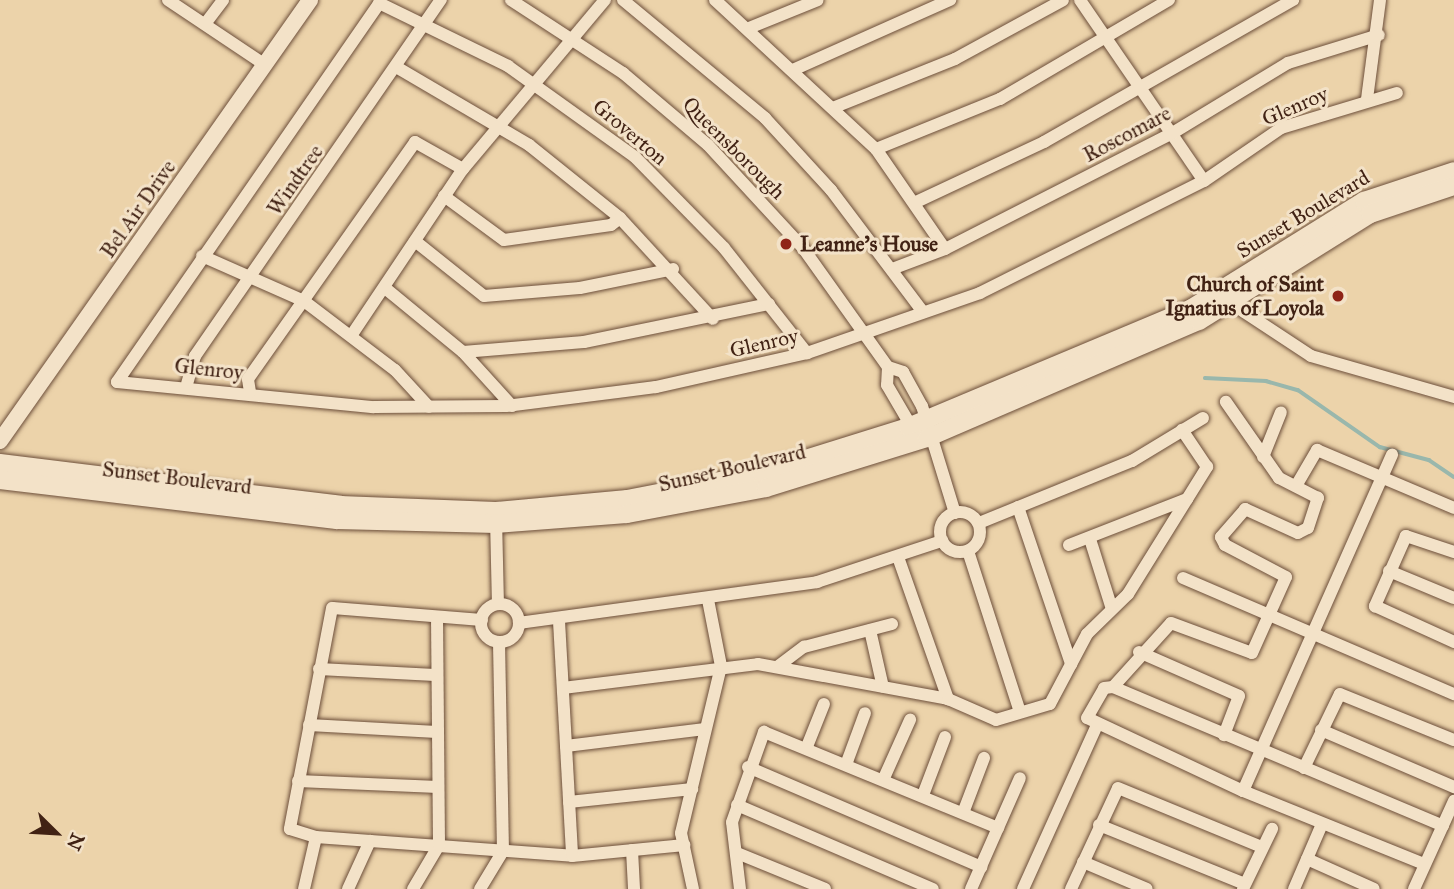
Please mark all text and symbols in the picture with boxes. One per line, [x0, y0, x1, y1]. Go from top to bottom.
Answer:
street label: Glenroy [1258, 81, 1332, 131]
street label: Queensborough [678, 92, 790, 204]
street label: Groverton [588, 94, 672, 170]
street label: Roscomare [1079, 100, 1175, 168]
street label: Windtree [262, 140, 328, 220]
street label: Bel Air Drive [95, 155, 181, 263]
street label: Sunset Boulevard [1232, 164, 1374, 264]
place label: Leanne's House [800, 231, 938, 257]
marker: Leanne's House [778, 236, 794, 252]
place label: Church of Saint Ignatius of Loyola [1166, 271, 1324, 321]
marker: Church of Saint Ignatius of Loyola [1330, 288, 1346, 304]
street label: Glenroy [727, 323, 801, 363]
street label: Glenroy [173, 353, 245, 385]
street label: Sunset Boulevard [656, 439, 808, 497]
street label: Sunset Boulevard [101, 456, 253, 500]
north arrow [21, 798, 91, 868]
text: N [62, 830, 89, 854]

